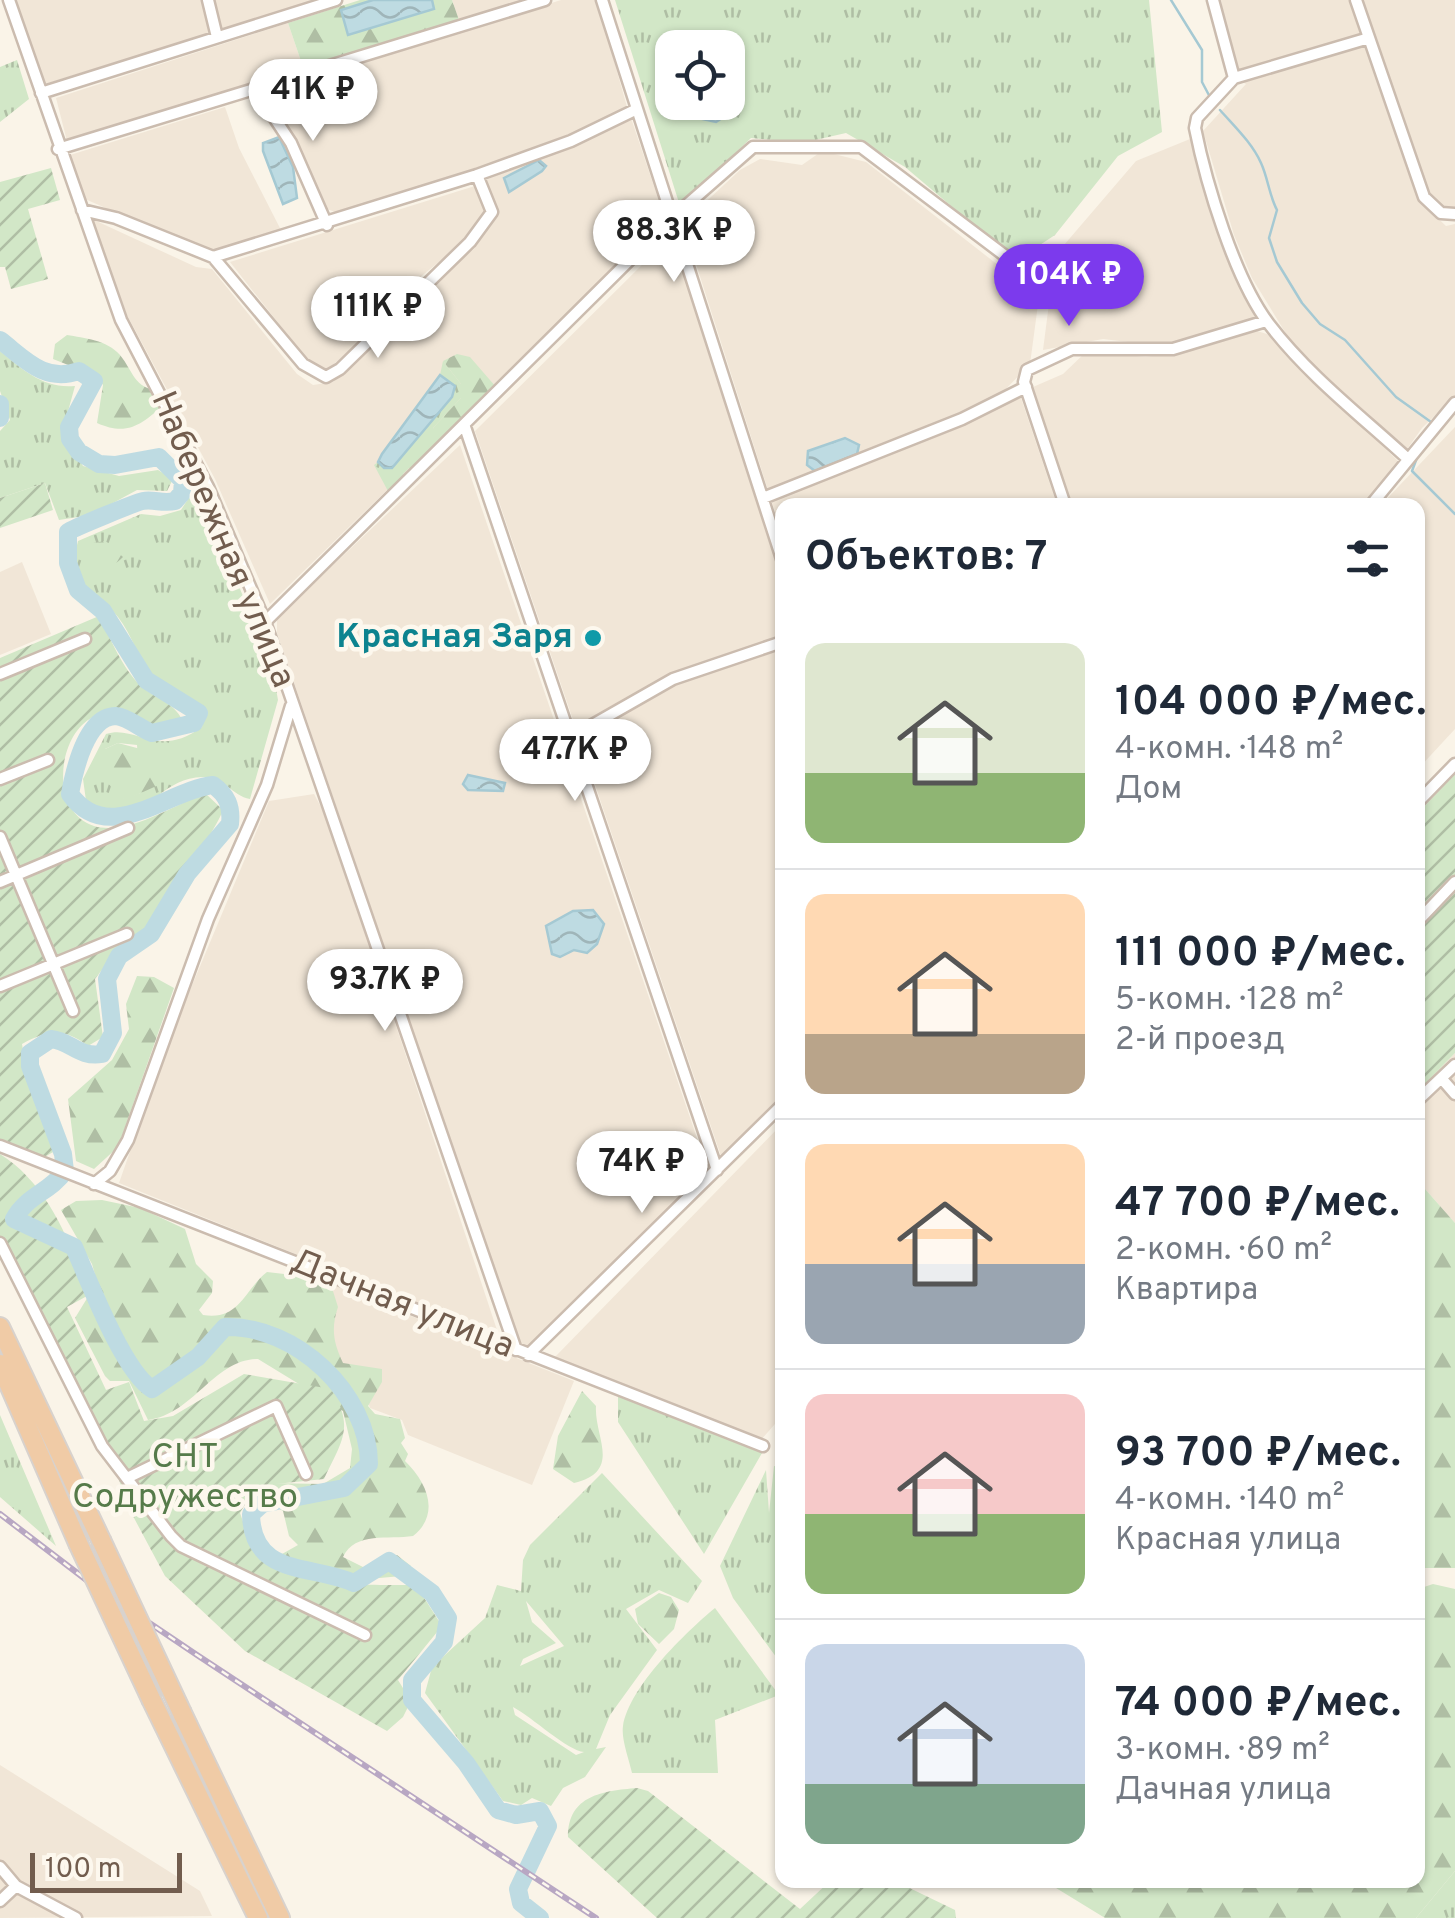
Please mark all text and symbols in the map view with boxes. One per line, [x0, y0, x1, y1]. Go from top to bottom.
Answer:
map controls [655, 30, 745, 120]
button: locate [655, 30, 745, 120]
pin: 41K ₽ [243, 59, 383, 144]
text: 41K ₽ [271, 71, 355, 111]
pin: 88.3K ₽ [582, 200, 766, 285]
text: 88.3K ₽ [615, 212, 733, 252]
pin: 104K ₽ [988, 244, 1150, 329]
text: 104K ₽ [1016, 256, 1122, 296]
pin: 111K ₽ [297, 276, 459, 361]
text: 111K ₽ [333, 288, 423, 328]
street label: Набережная улица [140, 385, 304, 695]
icon: filters [1340, 531, 1395, 586]
text: Объектов: 7 [805, 532, 1048, 585]
place label: Красная Заря [336, 616, 573, 660]
marker: Красная Заря [582, 627, 604, 649]
text: 104 000 ₽/мес. [1115, 677, 1426, 730]
icon: home [885, 683, 1005, 803]
pin: 47.7K ₽ [483, 719, 667, 804]
text: 4-комн. · 148 m² [1115, 730, 1343, 770]
text: 47.7K ₽ [521, 731, 629, 771]
text: Дом [1115, 770, 1182, 810]
text: 111 000 ₽/мес. [1115, 928, 1405, 981]
icon: home [885, 934, 1005, 1054]
pin: 93.7K ₽ [293, 949, 477, 1034]
text: 93.7K ₽ [329, 961, 441, 1001]
text: 5-комн. · 128 m² [1115, 981, 1344, 1021]
text: 2-й проезд [1115, 1021, 1285, 1061]
pin: 74K ₽ [572, 1131, 712, 1216]
text: 74K ₽ [599, 1143, 685, 1183]
text: 47 700 ₽/мес. [1115, 1178, 1400, 1231]
icon: home [885, 1184, 1005, 1304]
text: 2-комн. · 60 m² [1115, 1231, 1332, 1271]
street label: Дачная улица [284, 1240, 520, 1370]
text: Квартира [1115, 1271, 1258, 1311]
text: 93 700 ₽/мес. [1115, 1428, 1401, 1481]
icon: home [885, 1434, 1005, 1554]
park label: СНТ Содружество [72, 1436, 298, 1520]
text: 4-комн. · 140 m² [1115, 1481, 1344, 1521]
text: Красная улица [1115, 1521, 1341, 1561]
text: 74 000 ₽/мес. [1115, 1678, 1401, 1731]
icon: home [885, 1684, 1005, 1804]
text: 3-комн. · 89 m² [1115, 1731, 1330, 1771]
text: Дачная улица [1115, 1771, 1332, 1811]
scale bar [30, 1848, 182, 1892]
text: 100 m [45, 1852, 121, 1888]

